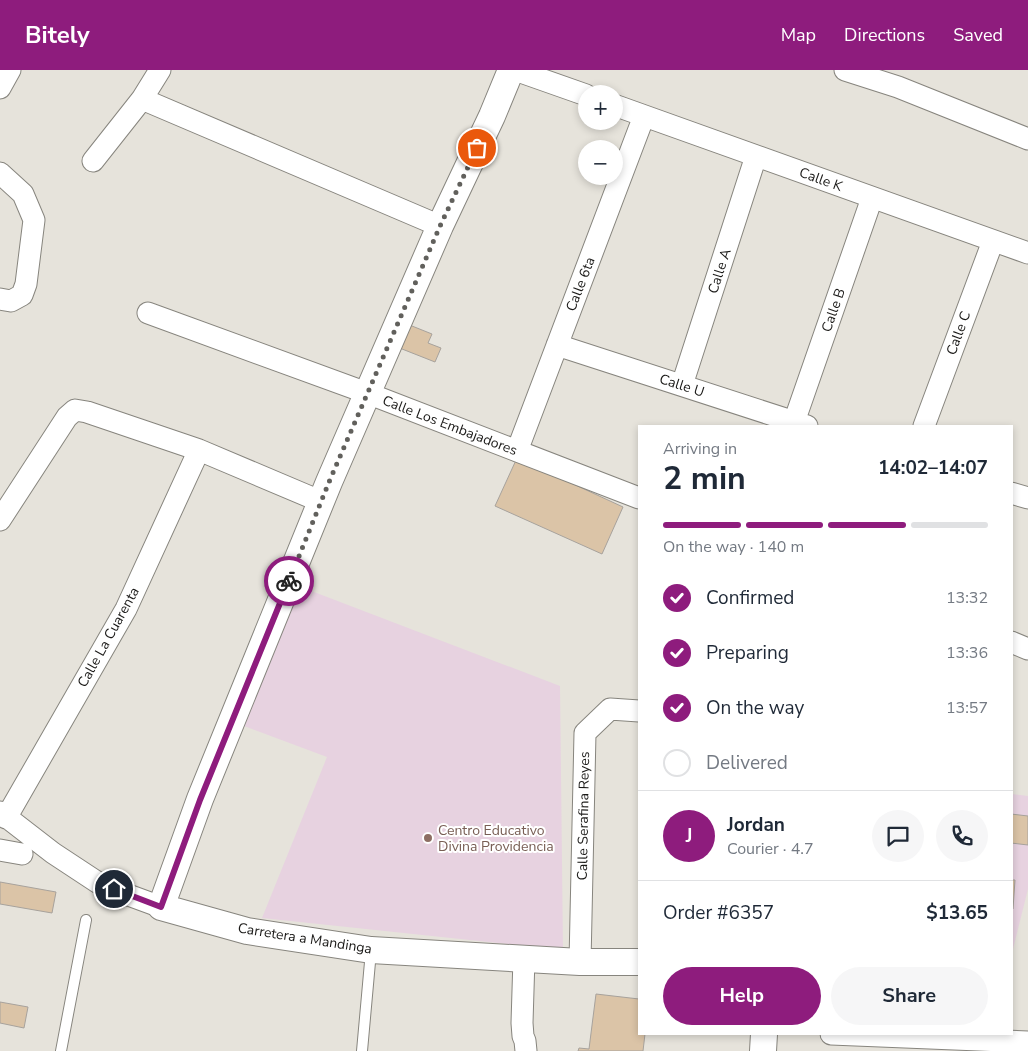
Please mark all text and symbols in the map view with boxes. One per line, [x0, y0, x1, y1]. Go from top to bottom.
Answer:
text: Bitely [25, 19, 90, 51]
text: Map [781, 23, 816, 47]
text: Directions [844, 23, 925, 47]
text: Saved [953, 23, 1003, 47]
map controls [578, 85, 623, 185]
button: + [578, 85, 623, 130]
pin [456, 127, 498, 169]
icon: bag [463, 134, 491, 162]
button: − [578, 140, 623, 185]
street label: Calle K [797, 163, 845, 196]
street label: Calle A [703, 246, 736, 296]
street label: Calle 6ta [561, 254, 599, 314]
street label: Calle B [817, 286, 850, 335]
street label: Calle C [942, 309, 975, 358]
street label: Calle U [657, 369, 707, 402]
street label: Calle Los Embajadores [380, 391, 520, 460]
text: Arriving in [663, 438, 737, 460]
text: 14:02–14:07 [878, 455, 988, 481]
text: 2 min [663, 457, 746, 500]
text: On the way · 140 m [663, 536, 804, 558]
courier [264, 556, 314, 606]
icon: bike [275, 567, 303, 595]
street label: Calle La Cuarenta [73, 584, 144, 691]
icon: check [663, 584, 691, 612]
text: Confirmed [706, 585, 794, 611]
text: 13:32 [946, 587, 988, 609]
icon: check [663, 639, 691, 667]
text: Preparing [706, 640, 789, 666]
text: 13:36 [946, 642, 988, 664]
icon: check [663, 694, 691, 722]
text: On the way [706, 695, 804, 721]
text: 13:57 [946, 697, 988, 719]
text: Delivered [706, 750, 788, 776]
street label: Calle Serafina Reyes [573, 751, 594, 881]
button: chat [872, 810, 924, 862]
button: phone [936, 810, 988, 862]
text: Jordan [727, 812, 785, 838]
place label: Centro Educativo Divina Providencia [438, 821, 554, 856]
text: J [686, 823, 692, 849]
marker: Centro Educativo Divina Providencia [422, 832, 434, 844]
text: Courier · 4.7 [727, 838, 813, 860]
pin [93, 868, 135, 910]
icon: home [100, 875, 128, 903]
text: Order #6357 [663, 900, 774, 926]
text: $13.65 [926, 900, 988, 926]
street label: Carretera a Mandinga [236, 919, 373, 958]
button: Help [663, 967, 821, 1025]
button: Share [831, 967, 988, 1025]

